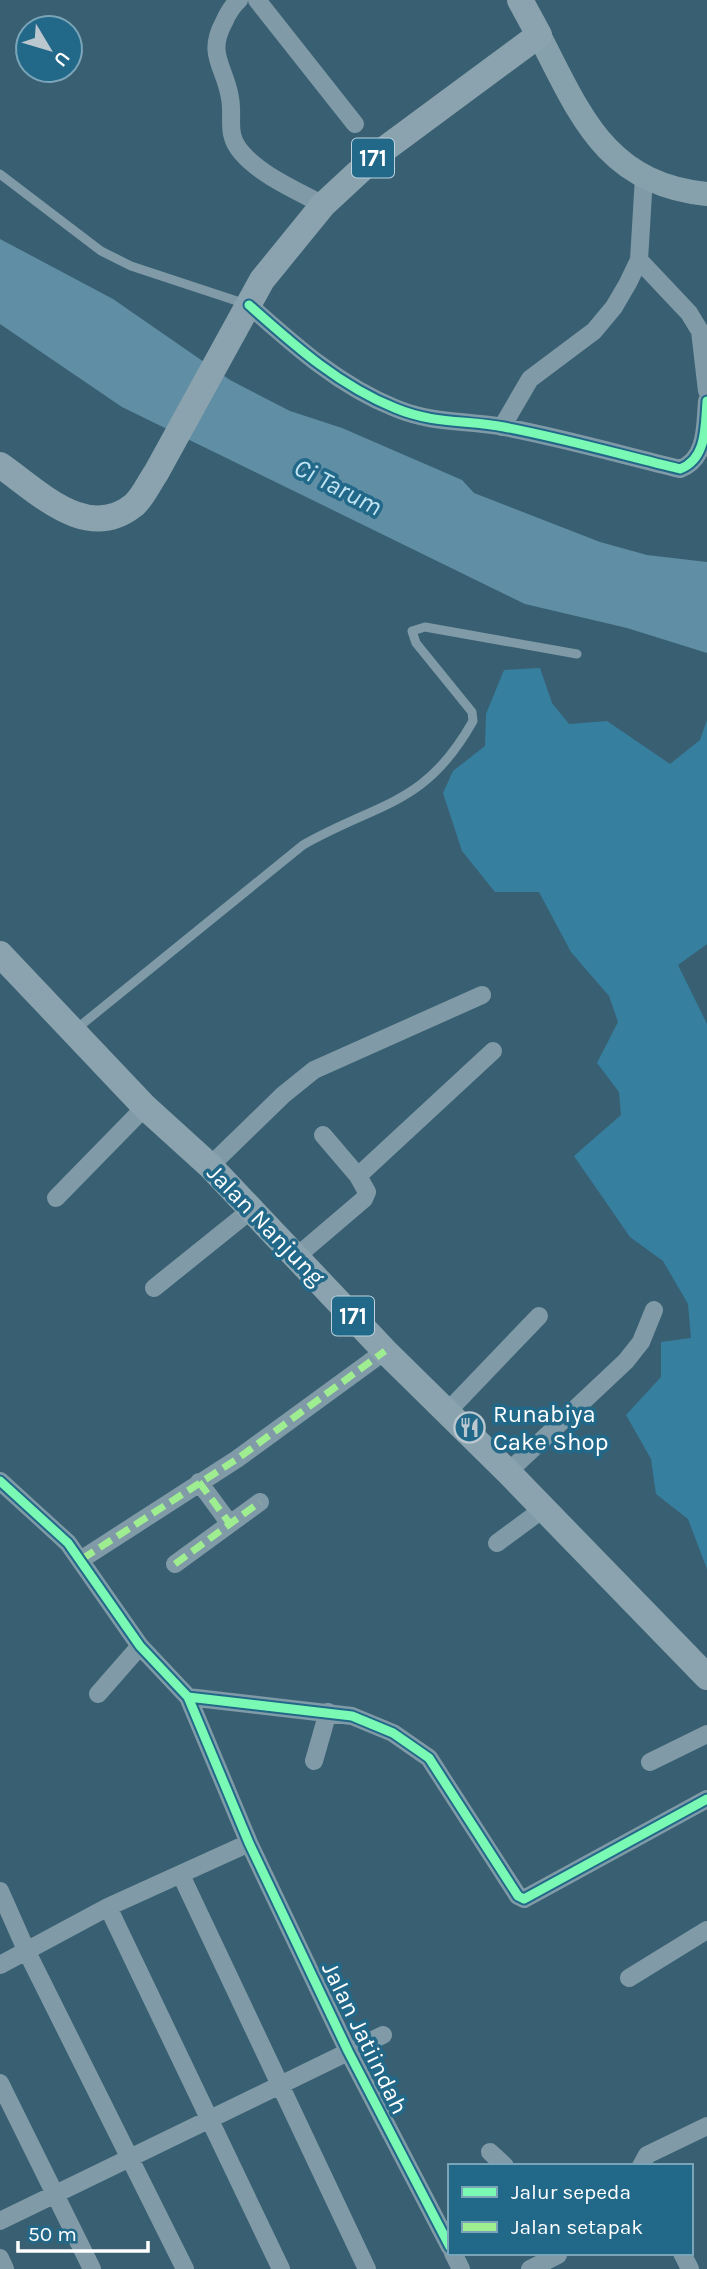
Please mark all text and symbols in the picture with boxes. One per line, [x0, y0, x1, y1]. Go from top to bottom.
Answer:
north arrow [14, 14, 84, 84]
text: U [49, 47, 74, 71]
road number: 171 [352, 139, 394, 178]
water label: Ci Tarum [289, 452, 387, 522]
street label: Jalan Nanjung [201, 1159, 331, 1292]
road number: 171 [332, 1296, 374, 1336]
place label: Runabiya Cake Shop [493, 1400, 609, 1456]
restaurant icon: Runabiya Cake Shop [453, 1411, 487, 1445]
street label: Jalan Jatiindah [316, 1957, 414, 2119]
legend [448, 2164, 693, 2255]
text: Jalur sepeda [511, 2180, 631, 2204]
scale bar [18, 2210, 147, 2254]
text: Jalan setapak [511, 2215, 643, 2239]
text: 50 m [28, 2222, 77, 2246]

